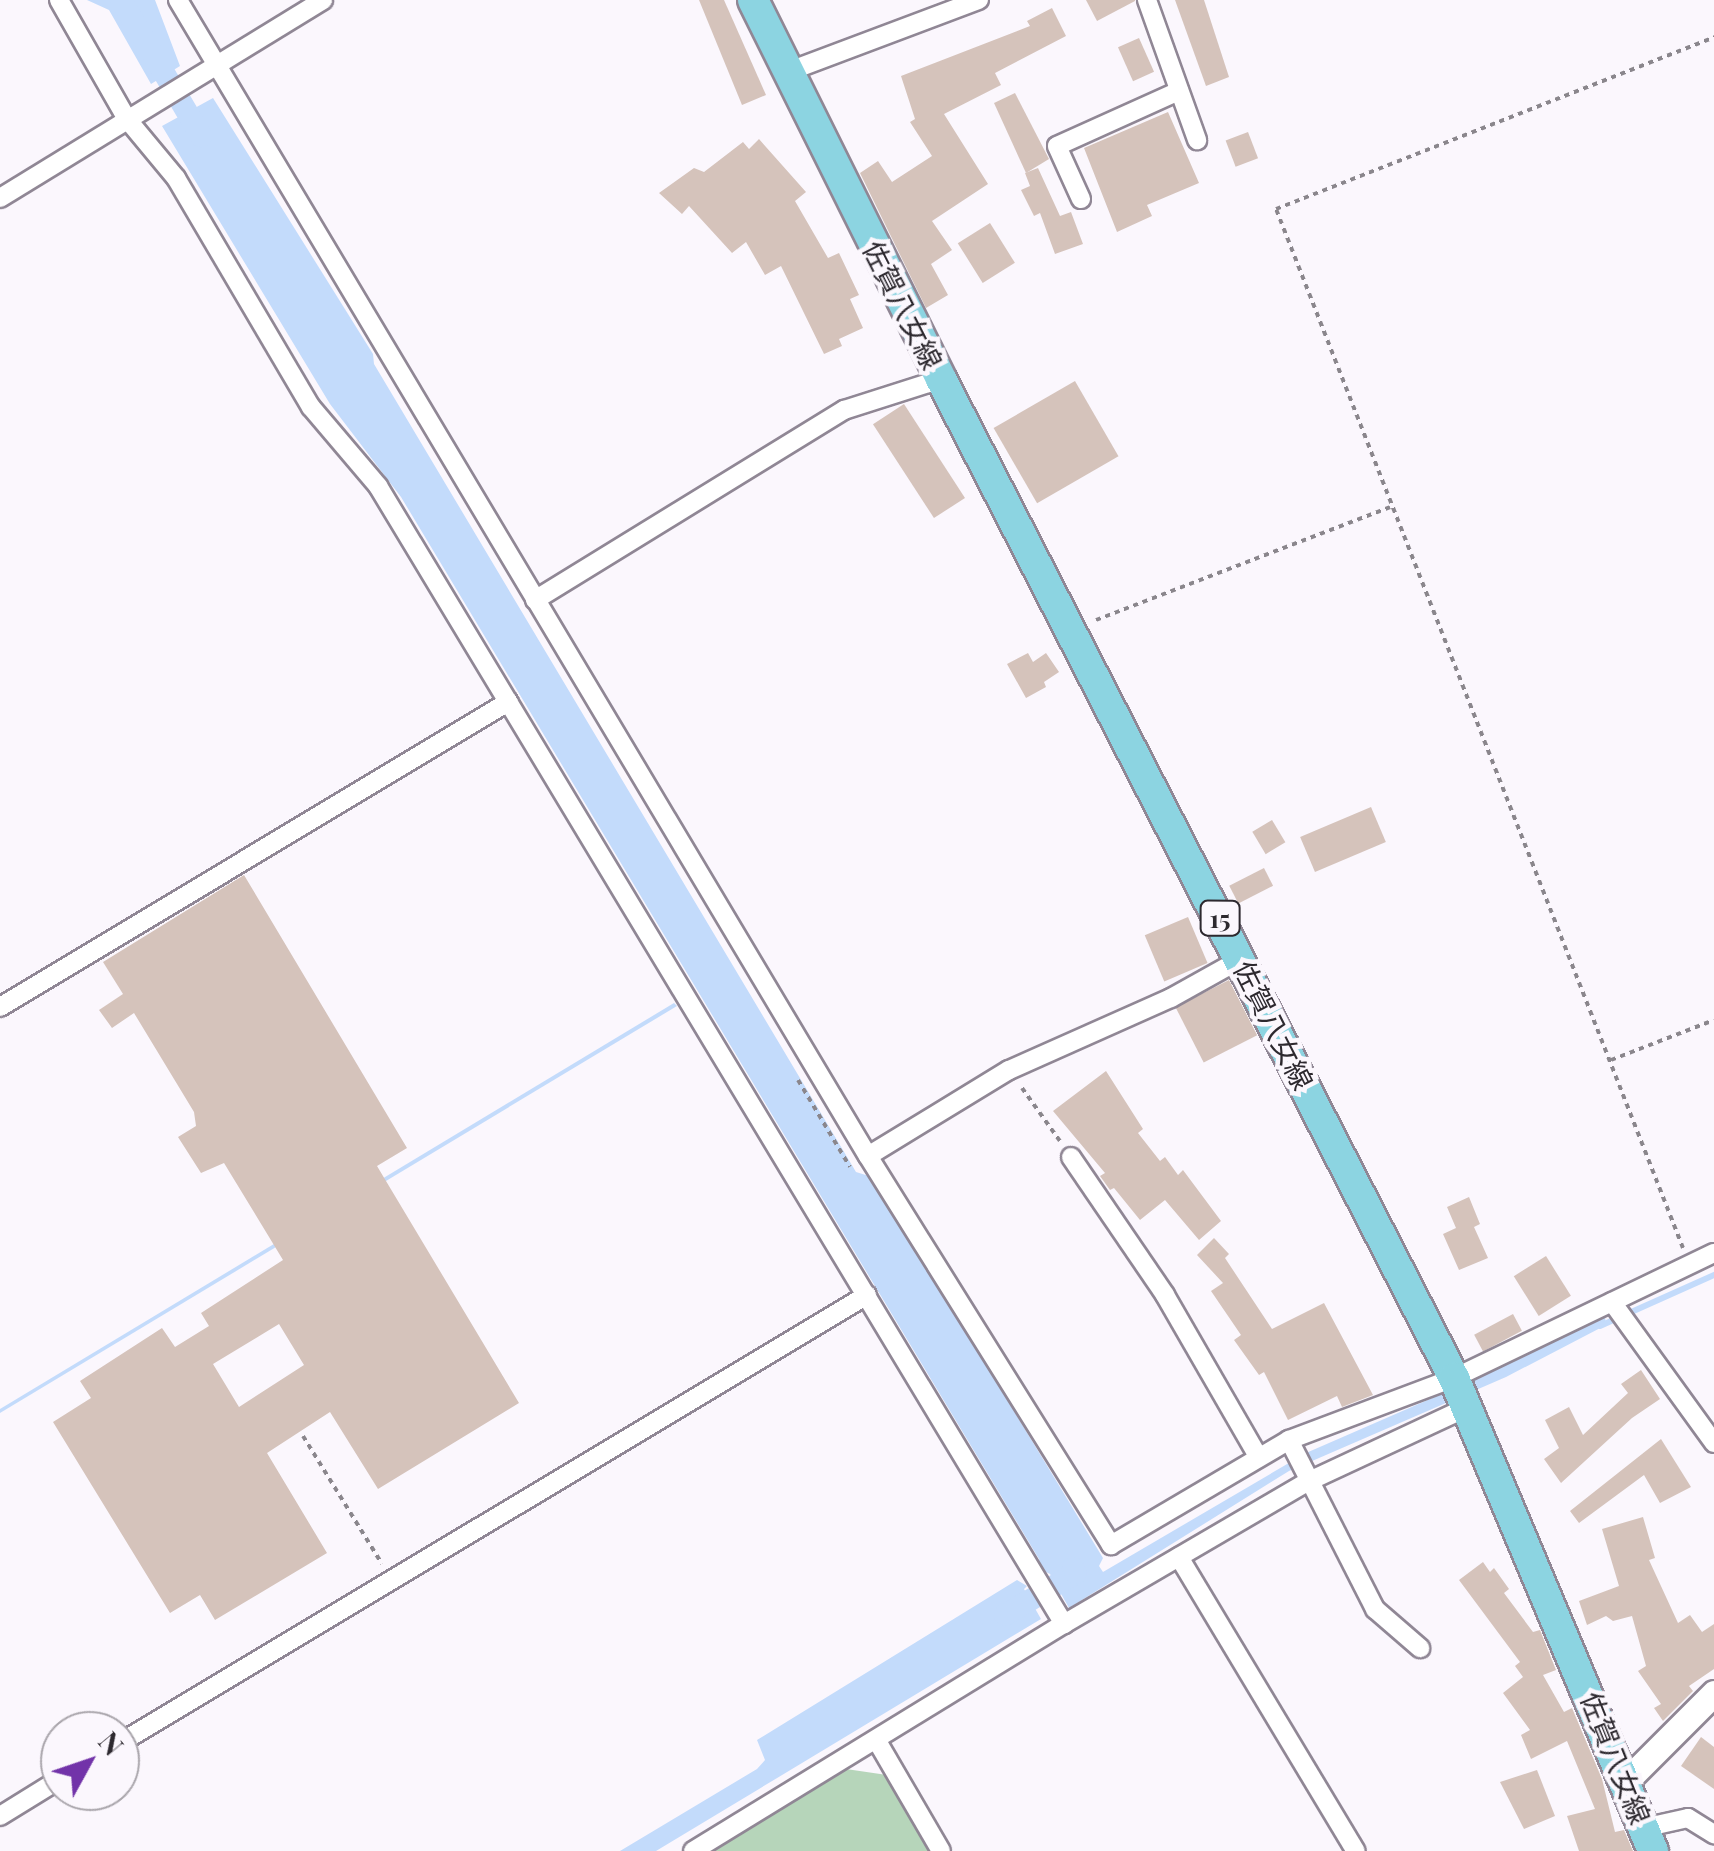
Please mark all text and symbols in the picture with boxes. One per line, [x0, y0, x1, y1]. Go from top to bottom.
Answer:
street label: 佐賀八女線 [856, 235, 950, 375]
road number: 15 [1198, 898, 1242, 938]
street label: 佐賀八女線 [1227, 955, 1321, 1095]
street label: 佐賀八女線 [1574, 1687, 1658, 1829]
north arrow [40, 1711, 140, 1811]
text: N [91, 1723, 133, 1762]

